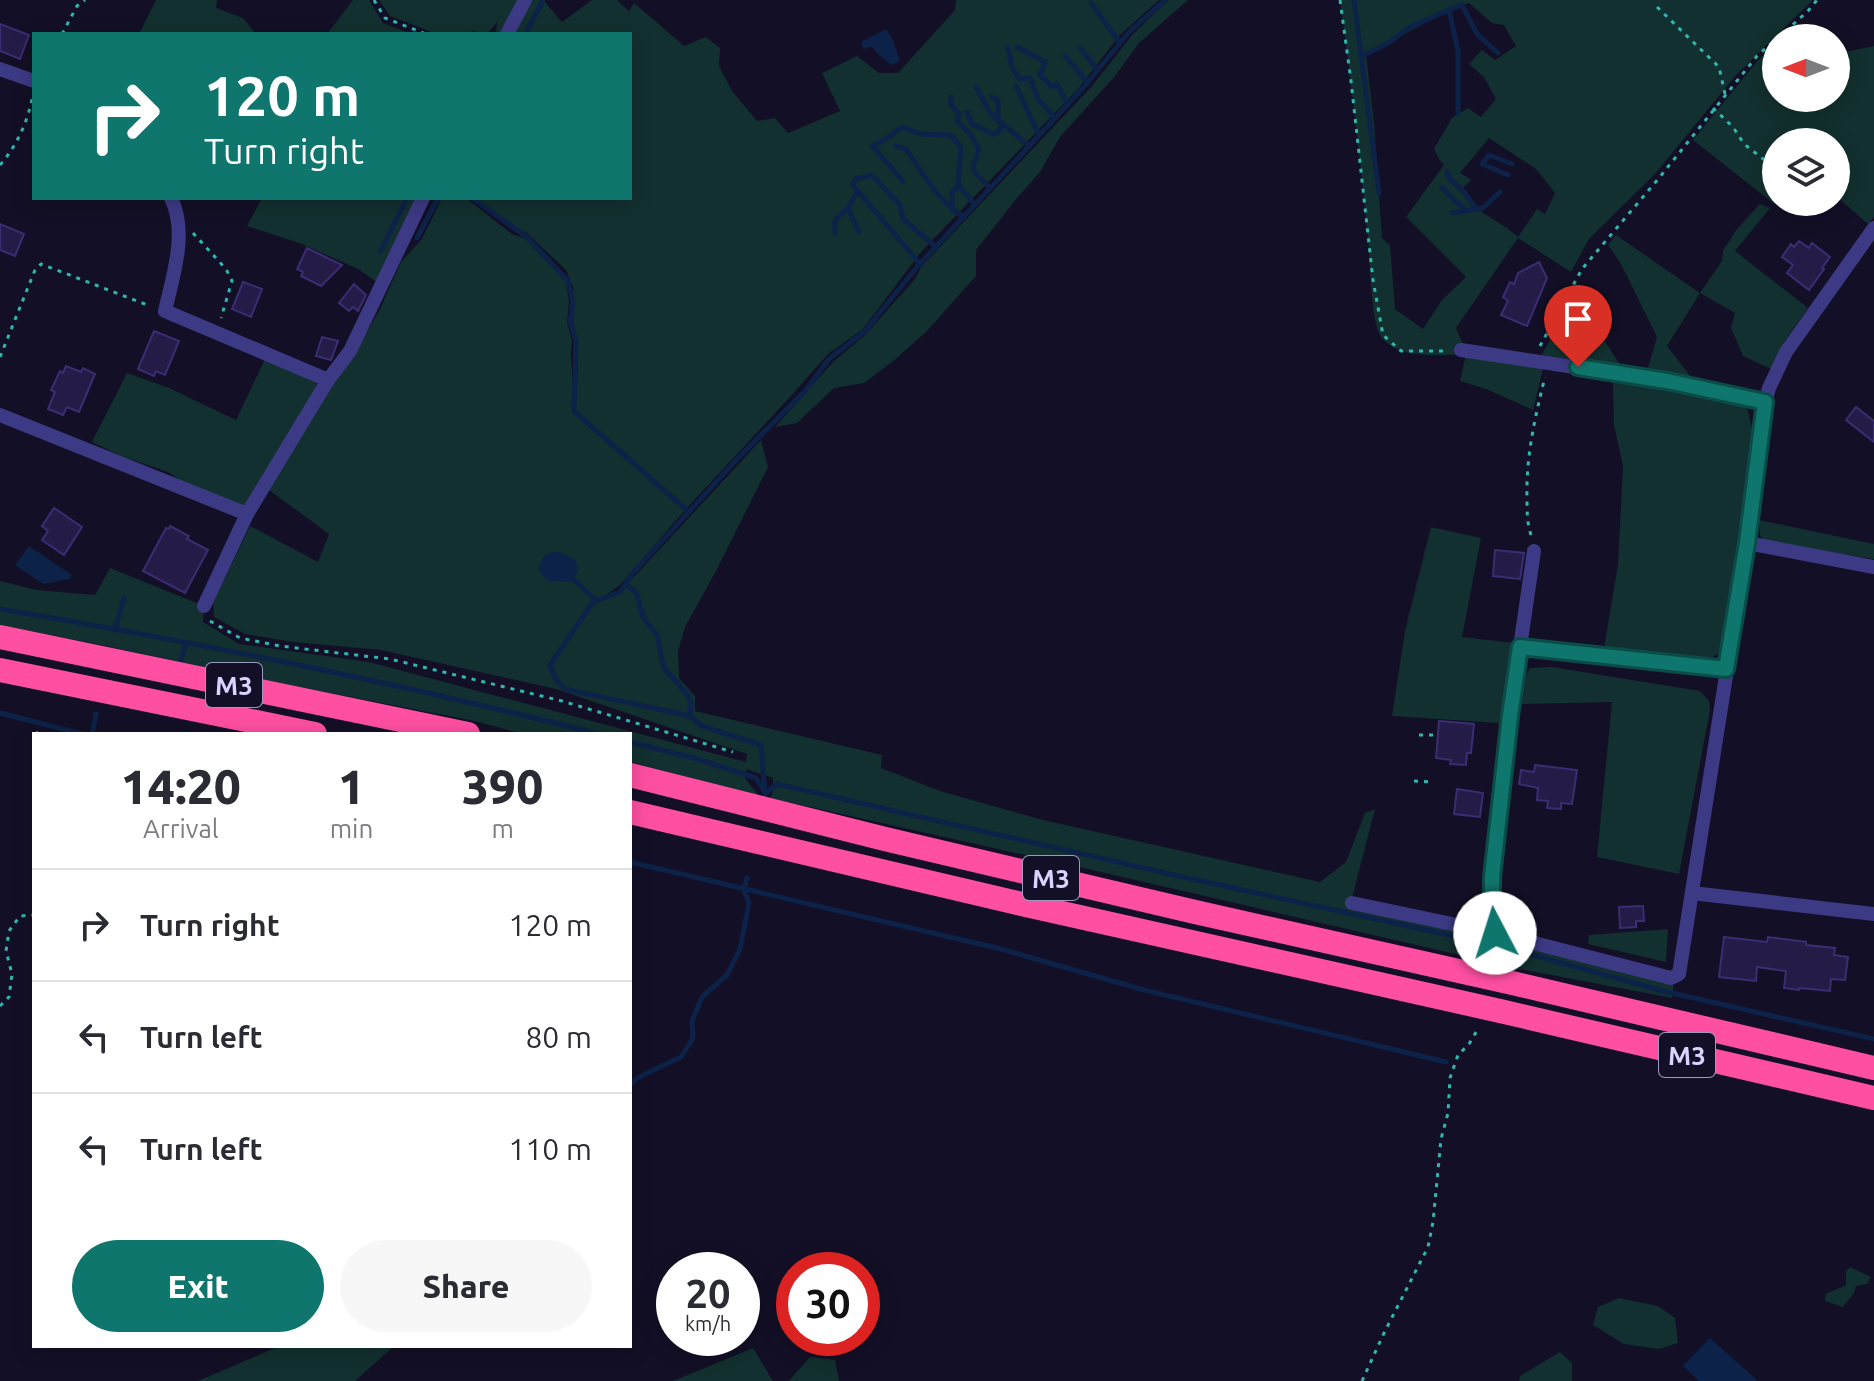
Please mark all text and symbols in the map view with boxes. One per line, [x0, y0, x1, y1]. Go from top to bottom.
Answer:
north arrow [1762, 24, 1850, 112]
map controls [1762, 24, 1850, 216]
icon: right [72, 64, 176, 168]
text: 120 m [204, 64, 360, 127]
button: layers [1762, 128, 1850, 216]
text: Turn right [204, 130, 364, 171]
pin [1544, 285, 1612, 367]
icon: arrive [1556, 297, 1600, 341]
road number: M3 [206, 663, 262, 707]
text: 14:20 [121, 759, 241, 813]
text: 1 [338, 759, 365, 813]
text: 390 [462, 759, 543, 813]
text: Arrival [143, 814, 219, 843]
text: min [330, 814, 373, 843]
text: m [491, 814, 514, 843]
road number: M3 [1023, 856, 1079, 900]
position arrow [1453, 891, 1537, 975]
icon: right [72, 903, 116, 947]
text: Turn right [140, 908, 280, 942]
text: 120 m [508, 908, 592, 942]
icon: left [72, 1015, 116, 1059]
text: Turn left [140, 1020, 262, 1054]
text: 80 m [525, 1020, 592, 1054]
road number: M3 [1659, 1033, 1715, 1077]
icon: left [72, 1127, 116, 1171]
text: Turn left [140, 1132, 262, 1166]
text: 110 m [508, 1132, 592, 1166]
button: Exit [72, 1240, 324, 1332]
button: Share [340, 1240, 592, 1332]
speed limit sign: 30 [776, 1252, 880, 1356]
text: 20 [685, 1271, 731, 1316]
text: km/h [685, 1312, 731, 1335]

